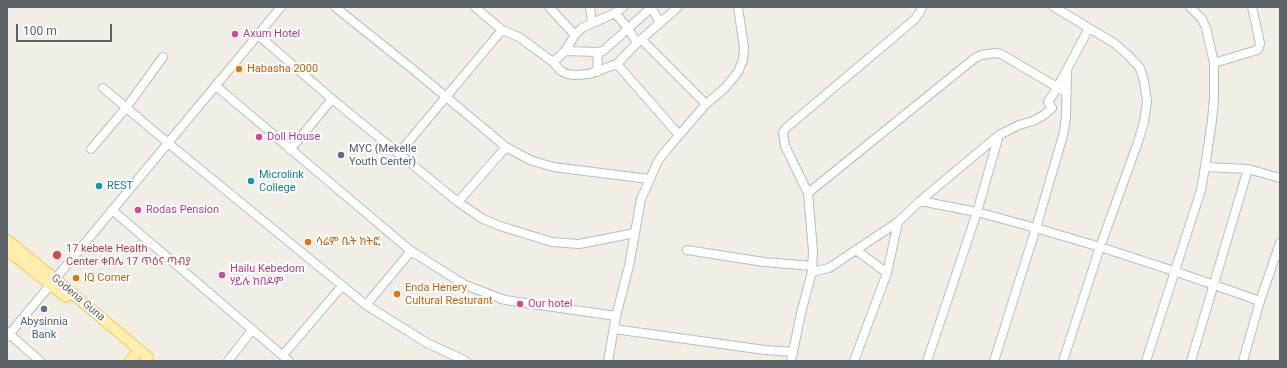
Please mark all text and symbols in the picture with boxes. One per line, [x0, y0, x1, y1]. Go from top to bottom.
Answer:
scale bar [18, 16, 114, 42]
text: 100 m [23, 24, 57, 38]
place label: Axum Hotel [243, 27, 300, 41]
marker: Axum Hotel [230, 29, 240, 39]
place label: Habasha 2000 [247, 62, 318, 76]
marker: Habasha 2000 [234, 64, 244, 74]
place label: Doll House [267, 130, 320, 144]
marker: Doll House [254, 132, 264, 142]
place label: MYC (Mekelle Youth Center) [349, 142, 416, 168]
marker: MYC (Mekelle Youth Center) [336, 150, 346, 160]
place label: Microlink College [259, 168, 304, 194]
marker: Microlink College [246, 176, 256, 186]
place label: REST [107, 179, 133, 193]
marker: REST [94, 181, 104, 191]
place label: Rodas Pension [146, 203, 219, 217]
marker: Rodas Pension [133, 205, 143, 215]
place label: ሳሬም ቤት ክትፎ [316, 235, 380, 249]
marker: ሳሬም ቤት ክትፎ [303, 237, 313, 247]
place label: 17 kebele Health Center ቀበሌ 17 ጥዕና ጣብያ [66, 242, 191, 268]
marker: 17 kebele Health Center ቀበሌ 17 ጥዕና ጣብያ [51, 249, 63, 261]
place label: Hailu Kebedom ሃይሉ ከበዶም [230, 262, 305, 288]
marker: Hailu Kebedom ሃይሉ ከበዶም [217, 270, 227, 280]
place label: IQ Corner [84, 271, 130, 285]
street label: Godena Guna [48, 272, 108, 324]
marker: IQ Corner [71, 273, 81, 283]
place label: Enda Henery Cultural Resturant [405, 281, 493, 307]
marker: Enda Henery Cultural Resturant [392, 289, 402, 299]
place label: Our hotel [528, 297, 573, 311]
marker: Our hotel [515, 299, 525, 309]
marker: Abysinnia Bank [39, 304, 49, 314]
place label: Abysinnia Bank [20, 315, 68, 341]

